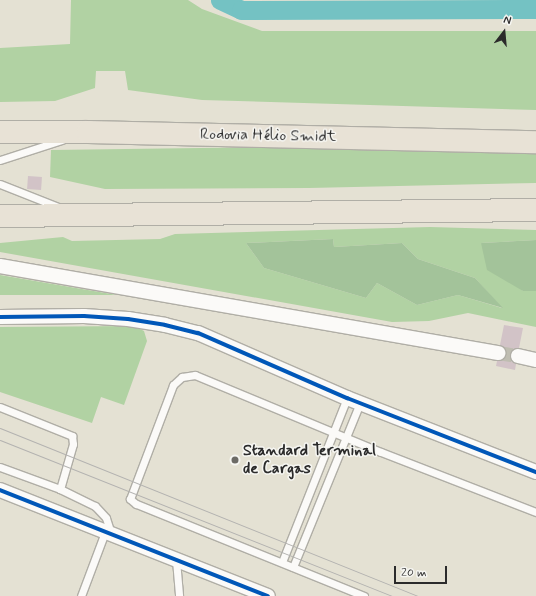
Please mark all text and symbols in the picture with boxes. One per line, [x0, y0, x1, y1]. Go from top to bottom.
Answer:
north arrow [484, 12, 524, 52]
text: N [502, 13, 513, 28]
street label: Rodovia Hélio Smidt [200, 125, 336, 147]
place label: Standard Terminal de Cargas [243, 441, 376, 479]
marker: Standard Terminal de Cargas [230, 455, 240, 465]
scale bar [396, 558, 449, 584]
text: 20 m [401, 565, 427, 581]

